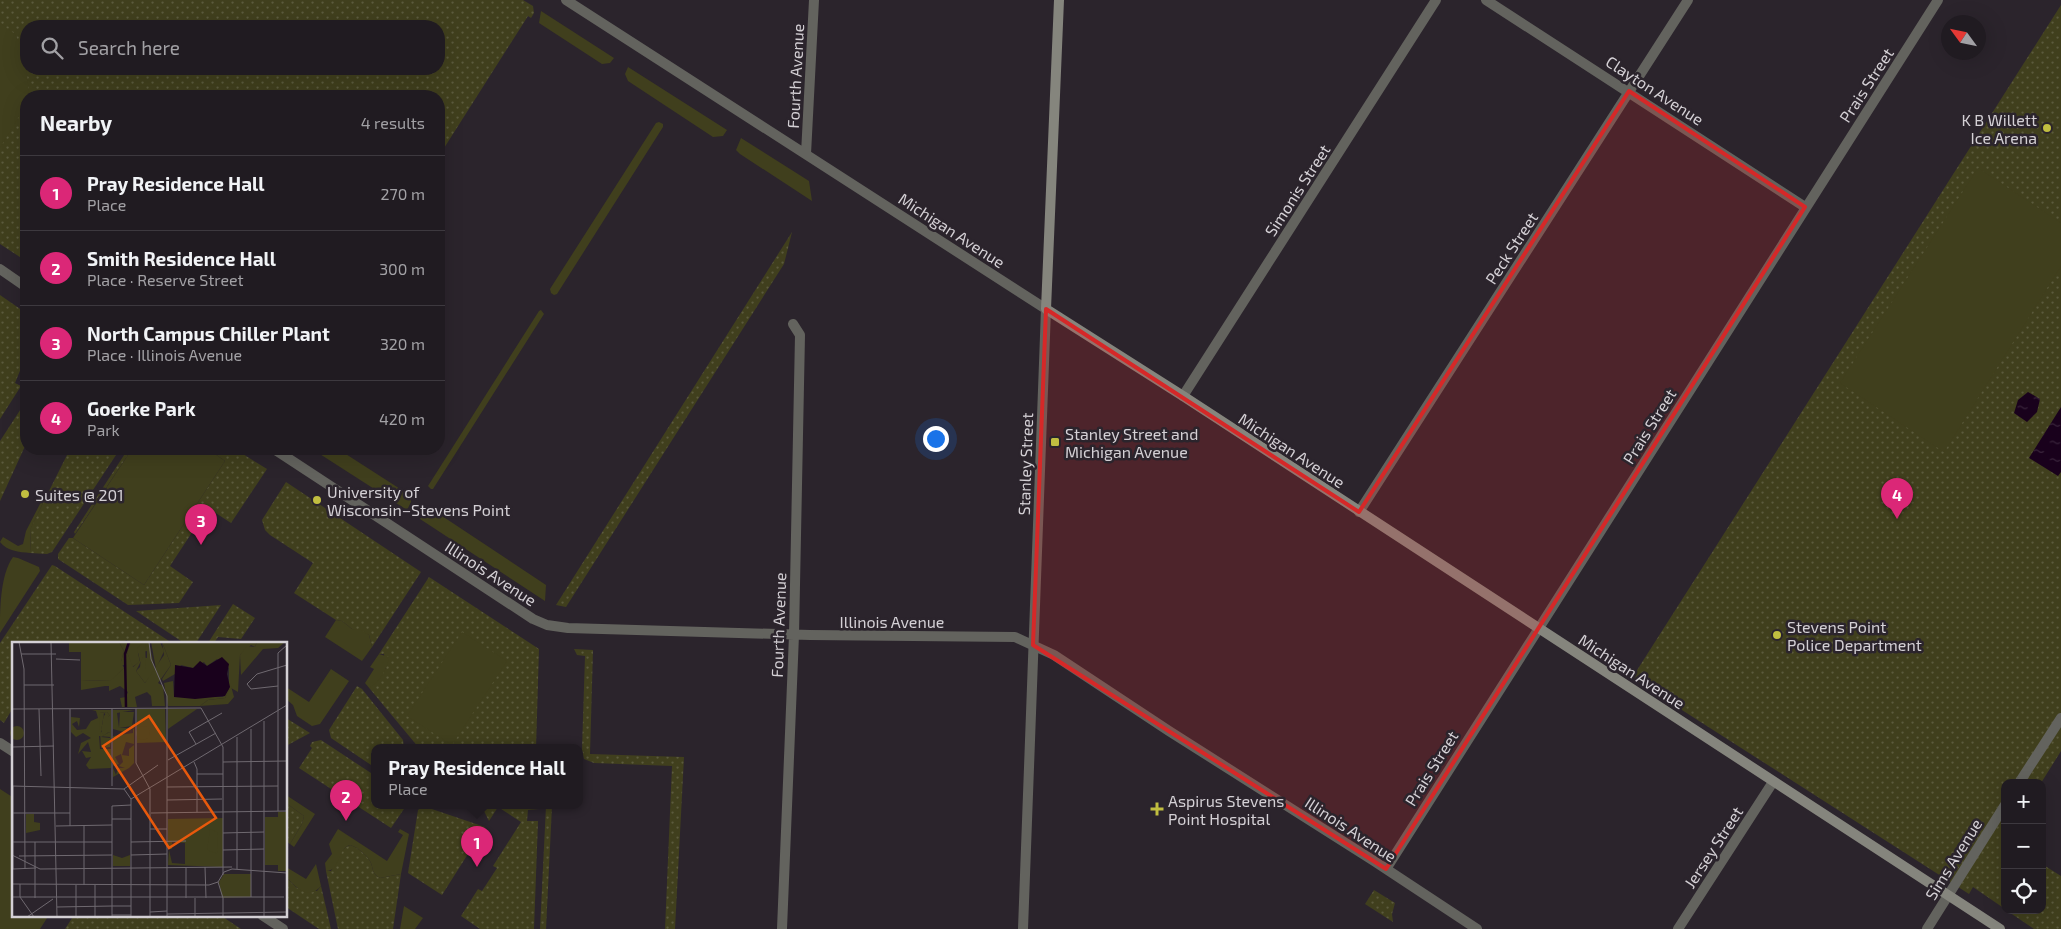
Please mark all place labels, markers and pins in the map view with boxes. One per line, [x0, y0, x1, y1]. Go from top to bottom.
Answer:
place label: K B Willett Ice Arena [1961, 110, 2037, 147]
marker: K B Willett Ice Arena [2041, 122, 2053, 134]
place label: Stanley Street and Michigan Avenue [1065, 424, 1198, 461]
marker: Stanley Street and Michigan Avenue [1049, 436, 1061, 448]
pin: 4 [1881, 478, 1913, 519]
place label: University of Wisconsin–Stevens Point [327, 482, 510, 519]
place label: Suites @ 201 [35, 485, 124, 504]
marker: Suites @ 201 [19, 488, 31, 500]
marker: University of Wisconsin–Stevens Point [311, 494, 323, 506]
pin: 3 [185, 504, 217, 545]
place label: Stevens Point Police Department [1787, 617, 1922, 654]
marker: Stevens Point Police Department [1771, 629, 1783, 641]
pin: 2 [330, 780, 362, 821]
place label: Aspirus Stevens Point Hospital [1168, 791, 1284, 828]
marker: Aspirus Stevens Point Hospital [1150, 802, 1164, 816]
pin: 1 [461, 826, 493, 867]

